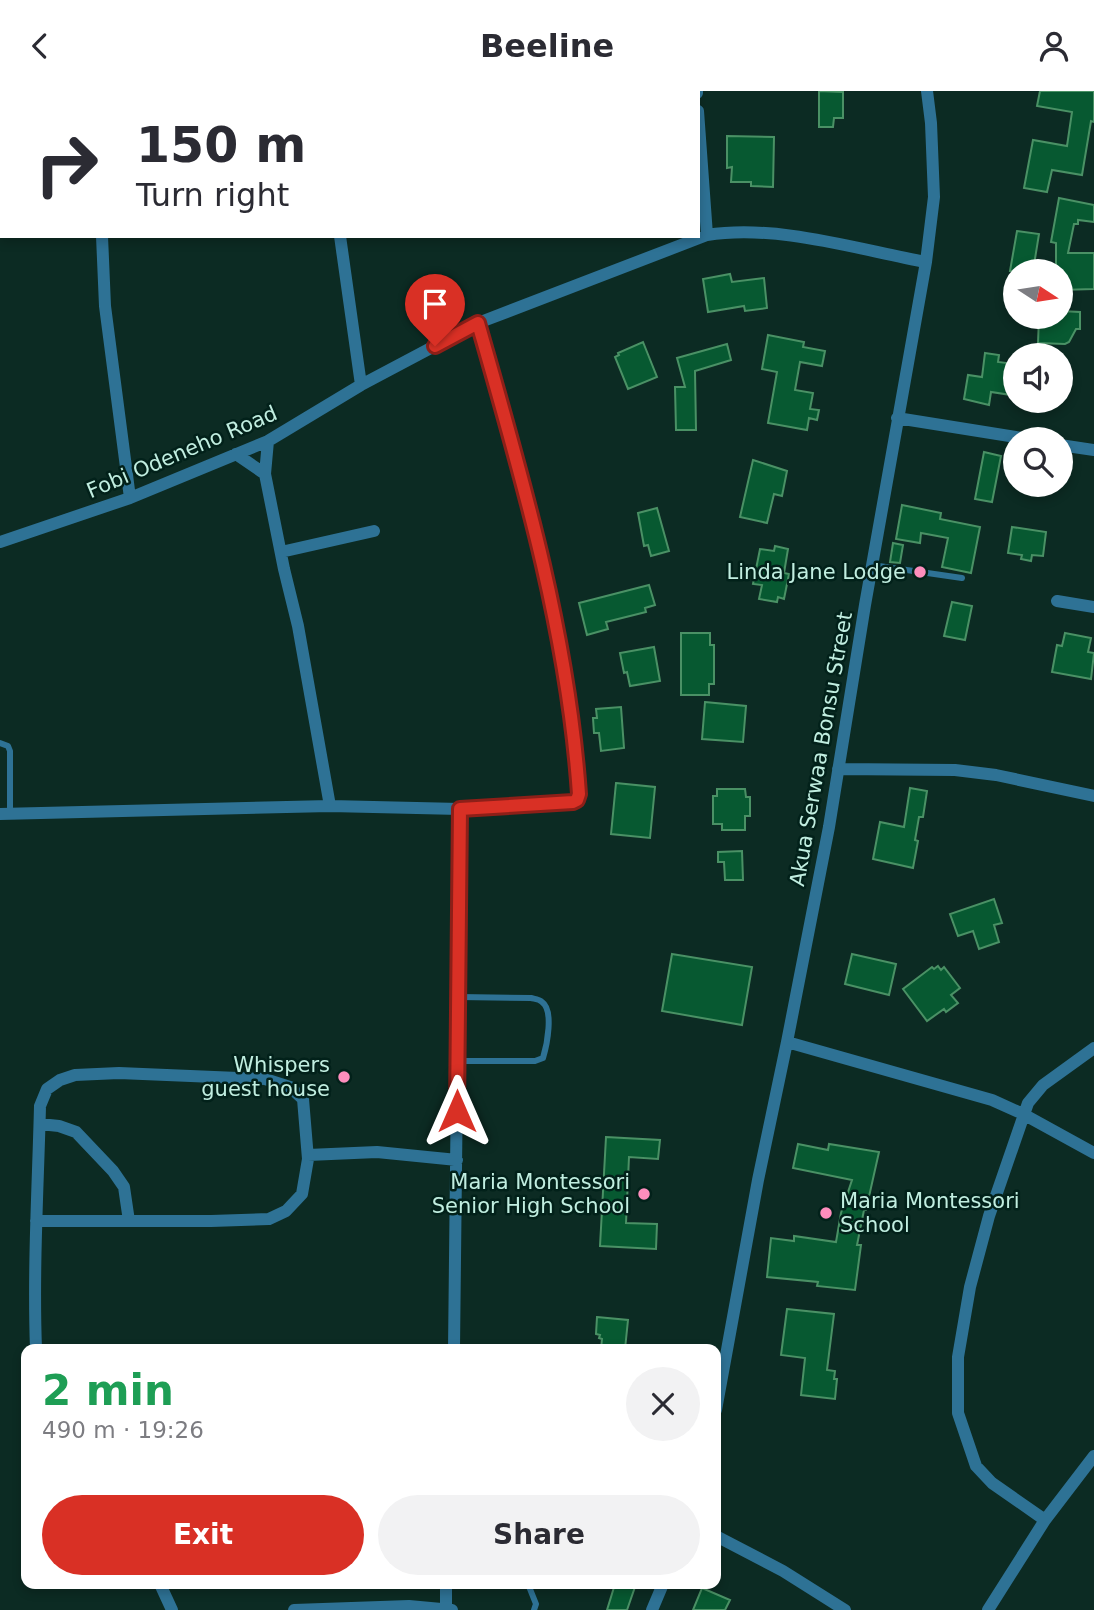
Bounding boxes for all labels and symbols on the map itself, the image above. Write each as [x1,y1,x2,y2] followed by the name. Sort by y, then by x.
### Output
[1003,259,1073,329] north arrow
[405,274,465,346] pin
[83,401,281,503] street label: Fobi Odeneho Road
[727,560,906,584] place label: Linda Jane Lodge
[912,564,928,580] marker: Linda Jane Lodge
[785,610,857,888] street label: Akua Serwaa Bonsu Street
[201,1053,330,1101] place label: Whispers guest house
[336,1069,352,1085] marker: Whispers guest house
[420,1074,494,1148] position arrow
[432,1170,630,1218] place label: Maria Montessori Senior High School
[636,1186,652,1202] marker: Maria Montessori Senior High School
[840,1189,1020,1237] place label: Maria Montessori School
[818,1205,834,1221] marker: Maria Montessori School

